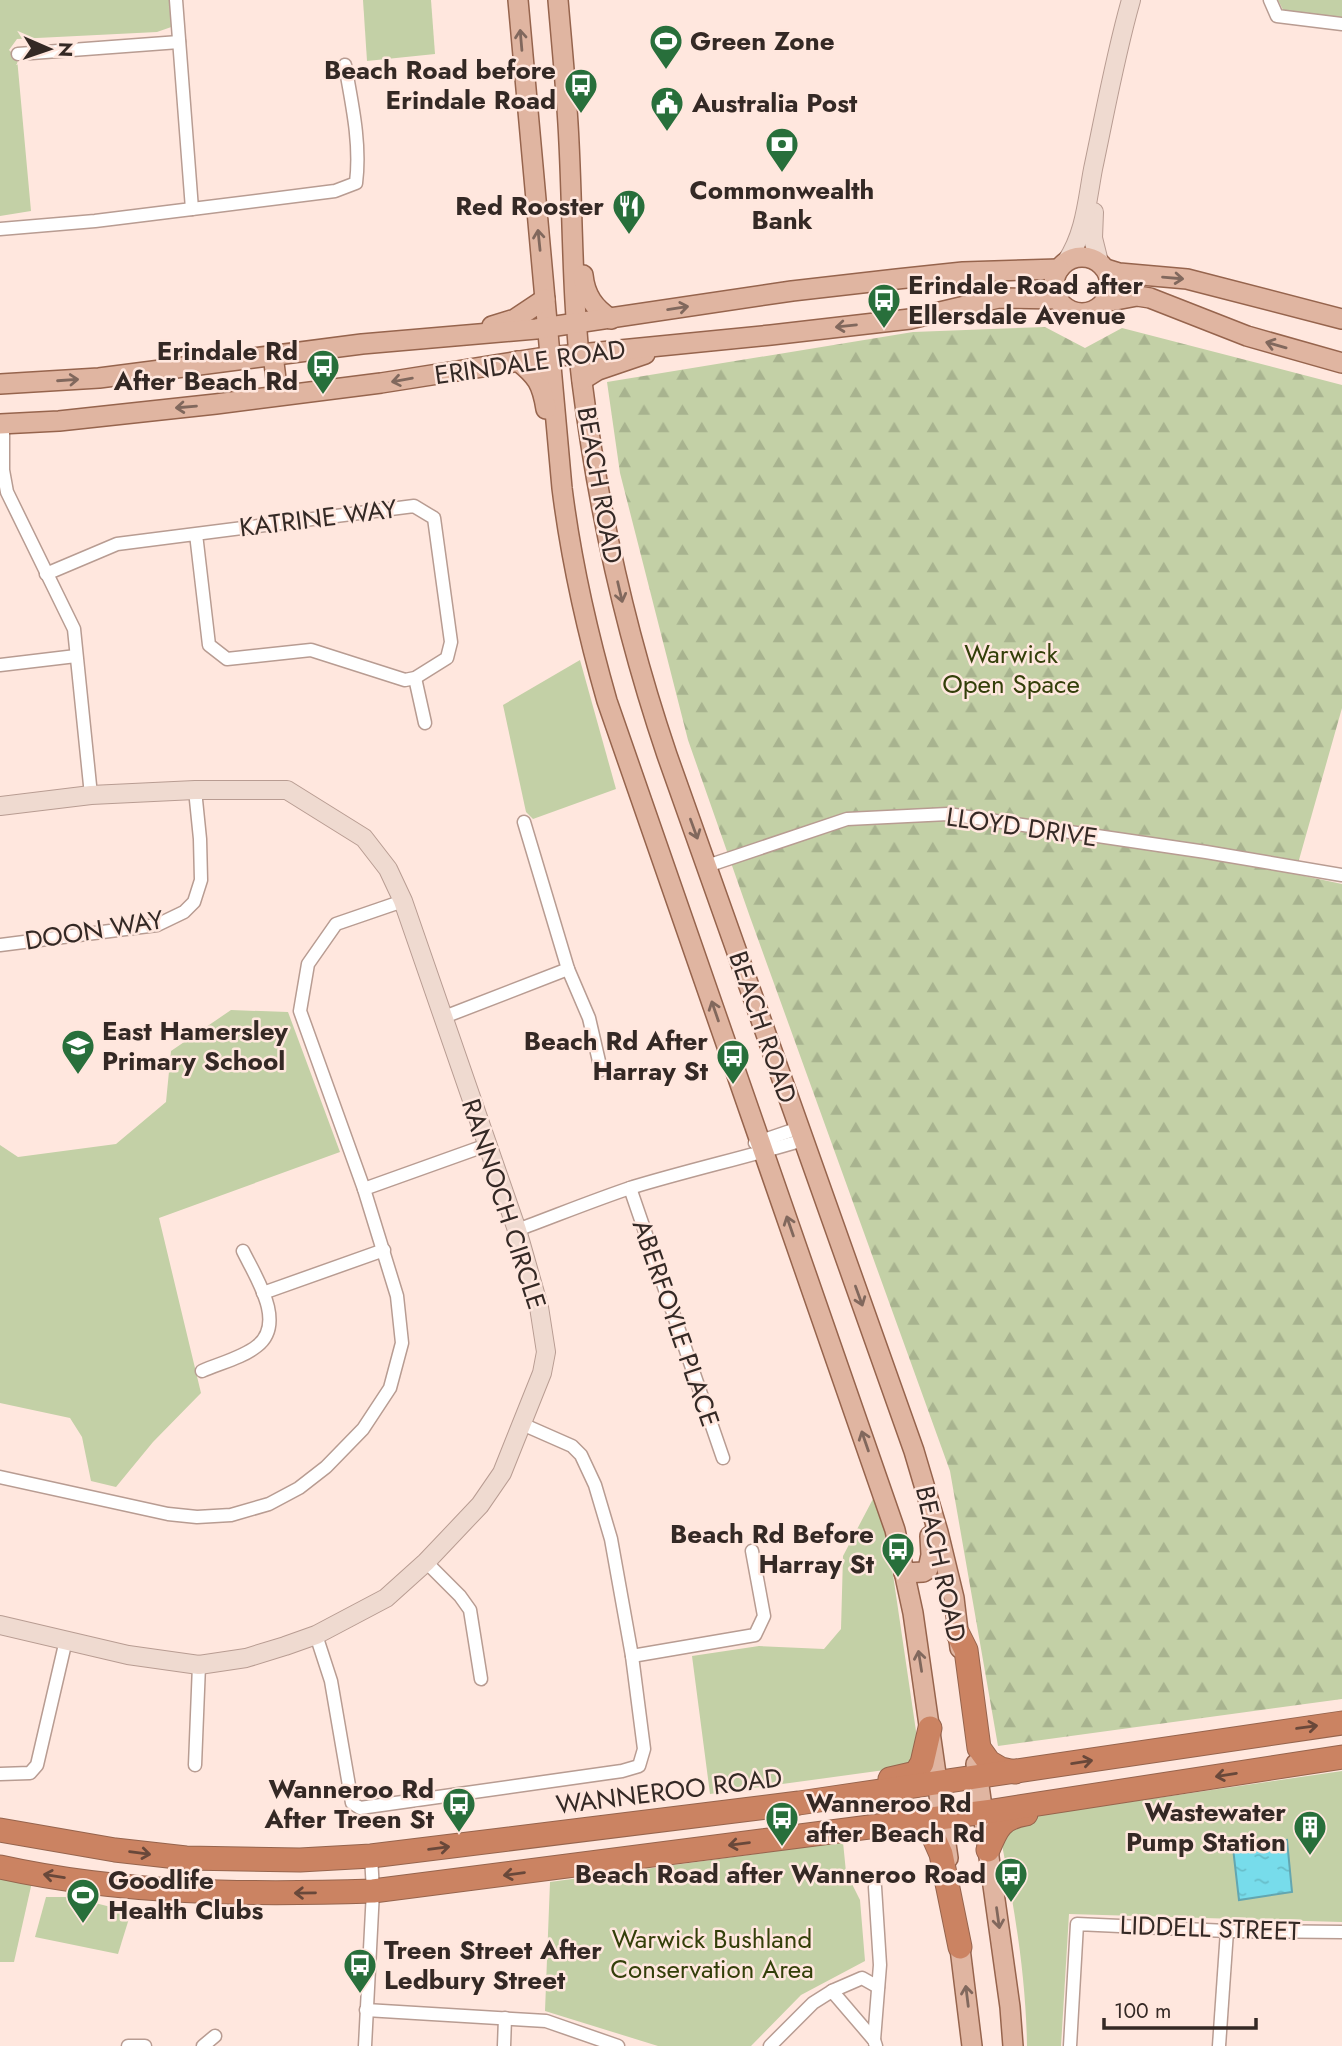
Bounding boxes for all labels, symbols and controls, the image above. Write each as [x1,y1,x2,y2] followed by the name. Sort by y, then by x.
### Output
[14,14,84,84] north arrow
[647,22,685,71] sports icon: Green Zone
[690,22,835,60] place label: Green Zone
[514,29,527,51] one-way arrow
[52,42,79,58] text: N
[324,51,556,119] place label: Beach Road before Erindale Road
[562,66,600,115] bus stop icon: Beach Road before Erindale Road
[648,84,686,133] public building icon: Australia Post
[691,84,858,122] place label: Australia Post
[763,125,801,174] bank icon: Commonwealth Bank
[690,171,874,239] place label: Commonwealth Bank
[455,187,604,225] place label: Red Rooster
[610,187,648,236] restaurant icon: Red Rooster
[532,229,545,252] one-way arrow
[908,266,1143,334] place label: Erindale Road after Ellersdale Avenue
[1161,271,1184,284] one-way arrow
[865,281,903,330] bus stop icon: Erindale Road after Ellersdale Avenue
[667,301,689,314] one-way arrow
[835,319,858,332] one-way arrow
[432,330,628,394] street label: ERINDALE ROAD
[113,332,298,400] place label: Erindale Rd After Beach Rd
[1265,337,1287,350] one-way arrow
[304,347,342,396] bus stop icon: Erindale Rd After Beach Rd
[56,373,79,386] one-way arrow
[391,374,414,387] one-way arrow
[175,401,197,414] one-way arrow
[568,404,632,566] street label: BEACH ROAD
[237,489,399,547] street label: KATRINE WAY
[613,580,627,603] one-way arrow
[942,635,1080,703] park label: Warwick Open Space
[944,798,1100,856] street label: LLOYD DRIVE
[688,817,701,839] one-way arrow
[22,900,166,960] street label: DOON WAY
[719,946,807,1108] street label: BEACH ROAD
[708,1000,721,1022] one-way arrow
[102,1012,288,1080] place label: East Hamersley Primary School
[524,1022,709,1090] place label: Beach Rd After Harray St
[59,1027,97,1076] school or university icon: East Hamersley Primary School
[714,1037,752,1086] bus stop icon: Beach Rd After Harray St
[452,1094,556,1314] street label: RANNOCH CIRCLE
[623,1214,729,1432] street label: ABERFOYLE PLACE
[783,1215,796,1237] one-way arrow
[854,1285,866,1307] one-way arrow
[858,1430,870,1452] one-way arrow
[906,1483,976,1645] street label: BEACH ROAD
[670,1515,875,1583] place label: Beach Rd Before Harray St
[879,1530,917,1579] bus stop icon: Beach Rd Before Harray St
[913,1650,926,1673] one-way arrow
[1295,1721,1318,1734] one-way arrow
[1070,1755,1093,1768] one-way arrow
[554,1758,784,1824] street label: WANNEROO ROAD
[1215,1769,1238,1782] one-way arrow
[263,1770,435,1838] place label: Wanneroo Rd After Treen St
[806,1784,985,1852] place label: Wanneroo Rd after Beach Rd
[440,1785,478,1834] bus stop icon: Wanneroo Rd After Treen St
[1126,1793,1286,1861] place label: Wastewater Pump Station
[763,1799,801,1848] bus stop icon: Wanneroo Rd after Beach Rd
[1291,1808,1329,1857] building icon: Wastewater Pump Station
[728,1838,751,1851] one-way arrow
[427,1841,450,1854] one-way arrow
[128,1846,151,1859] one-way arrow
[575,1855,986,1893] place label: Beach Road after Wanneroo Road
[992,1855,1030,1904] bus stop icon: Beach Road after Wanneroo Road
[108,1861,263,1929] place label: Goodlife Health Clubs
[503,1867,525,1880] one-way arrow
[43,1869,66,1882] one-way arrow
[64,1876,102,1925] sports icon: Goodlife Health Clubs
[293,1886,316,1899] one-way arrow
[991,1906,1004,1929] one-way arrow
[1119,1906,1301,1950] street label: LIDDELL STREET
[610,1920,814,1988] park label: Warwick Bushland Conservation Area
[384,1931,602,1999] place label: Treen Street After Ledbury Street
[341,1946,379,1995] bus stop icon: Treen Street After Ledbury Street
[961,1986,974,2008] one-way arrow
[1104,1986,1256,2030] scale bar
[1114,1996,1171,2026] text: 100 m

